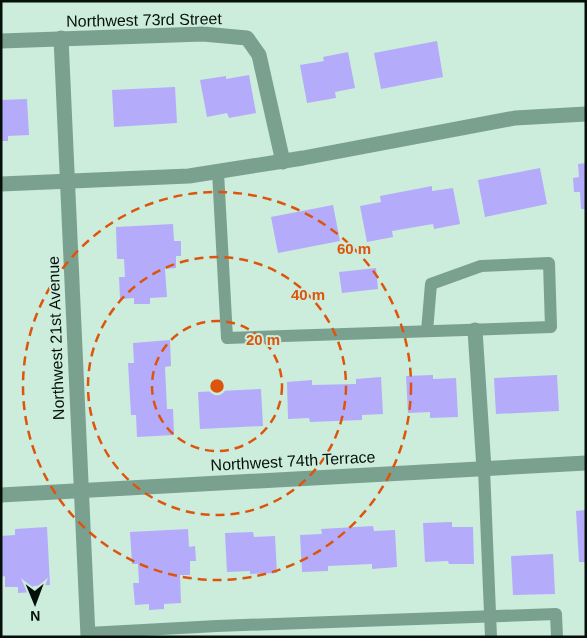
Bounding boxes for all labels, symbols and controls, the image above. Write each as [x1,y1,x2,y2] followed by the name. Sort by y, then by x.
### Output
[66,10,223,30] street label: Northwest 73rd Street
[337,240,371,257] text: 60 m
[45,256,67,420] street label: Northwest 21st Avenue
[291,286,325,303] text: 40 m
[246,331,280,348] text: 20 m
[208,377,226,395] centre of rings
[210,448,376,474] street label: Northwest 74th Terrace
[10,578,60,628] north arrow
[30,608,40,624] text: N

